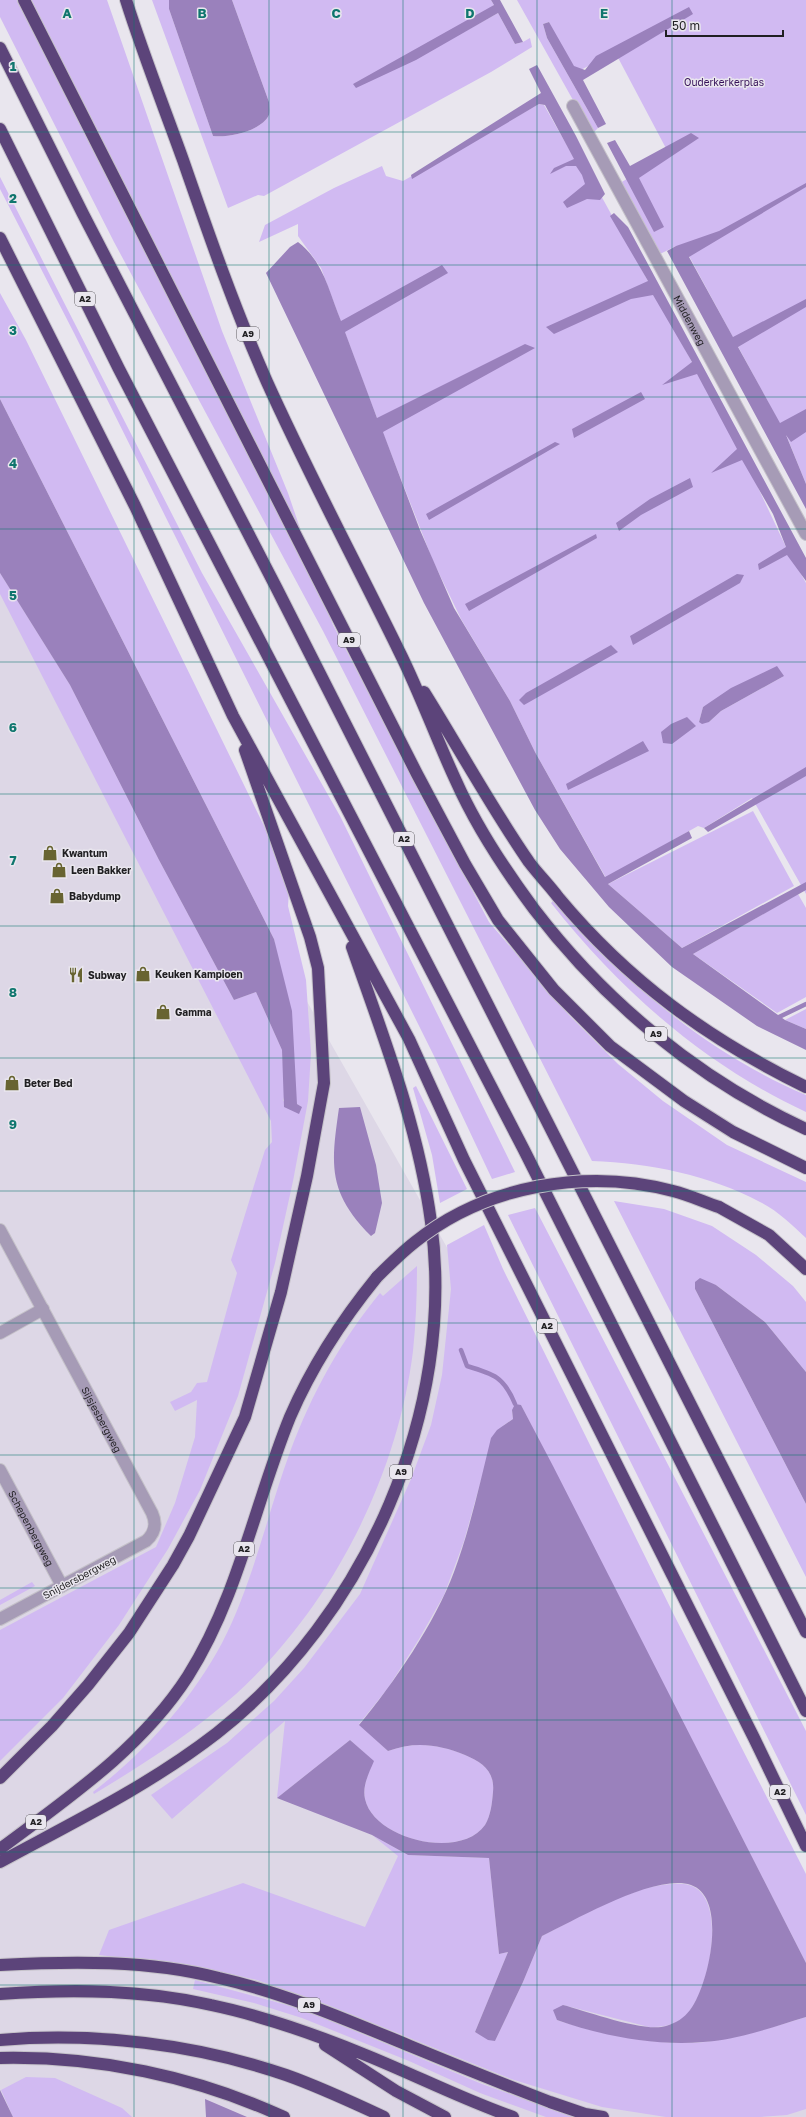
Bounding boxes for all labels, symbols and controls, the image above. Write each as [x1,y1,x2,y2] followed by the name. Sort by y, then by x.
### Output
[62,5,72,21] text: A
[197,5,207,21] text: B
[331,5,341,21] text: C
[465,5,475,21] text: D
[600,5,608,21] text: E
[666,12,783,38] scale bar
[672,18,700,33] text: 50 m
[10,58,17,74] text: 1
[684,76,764,88] park label: Ouderkerkerplas
[9,190,17,206] text: 2
[75,292,95,306] road number: A2
[671,293,708,348] street label: Middenweg
[9,322,17,338] text: 3
[237,327,259,341] road number: A9
[9,455,17,471] text: 4
[9,587,17,603] text: 5
[338,633,360,647] road number: A9
[9,719,17,735] text: 6
[394,832,414,846] road number: A2
[41,844,59,862] shop icon: Kwantum
[62,847,108,859] place label: Kwantum
[9,852,17,868] text: 7
[50,861,68,879] shop icon: Leen Bakker
[71,864,131,876] place label: Leen Bakker
[48,887,66,905] shop icon: Babydump
[69,890,121,902] place label: Babydump
[134,965,152,983] shop icon: Keuken Kampioen
[67,966,85,984] restaurant icon: Subway
[155,968,243,980] place label: Keuken Kampioen
[88,969,126,981] place label: Subway
[9,984,17,1000] text: 8
[154,1003,172,1021] shop icon: Gamma
[175,1006,212,1018] place label: Gamma
[645,1027,667,1041] road number: A9
[3,1074,21,1092] shop icon: Beter Bed
[24,1077,72,1089] place label: Beter Bed
[9,1116,17,1132] text: 9
[537,1319,557,1333] road number: A2
[79,1384,124,1454] street label: Sijsjesbergweg
[390,1465,412,1479] road number: A9
[6,1488,56,1568] street label: Schepenbergweg
[234,1542,254,1556] road number: A2
[40,1553,118,1601] street label: Snijdersbergweg
[770,1785,790,1799] road number: A2
[26,1815,46,1829] road number: A2
[298,1998,320,2012] road number: A9

